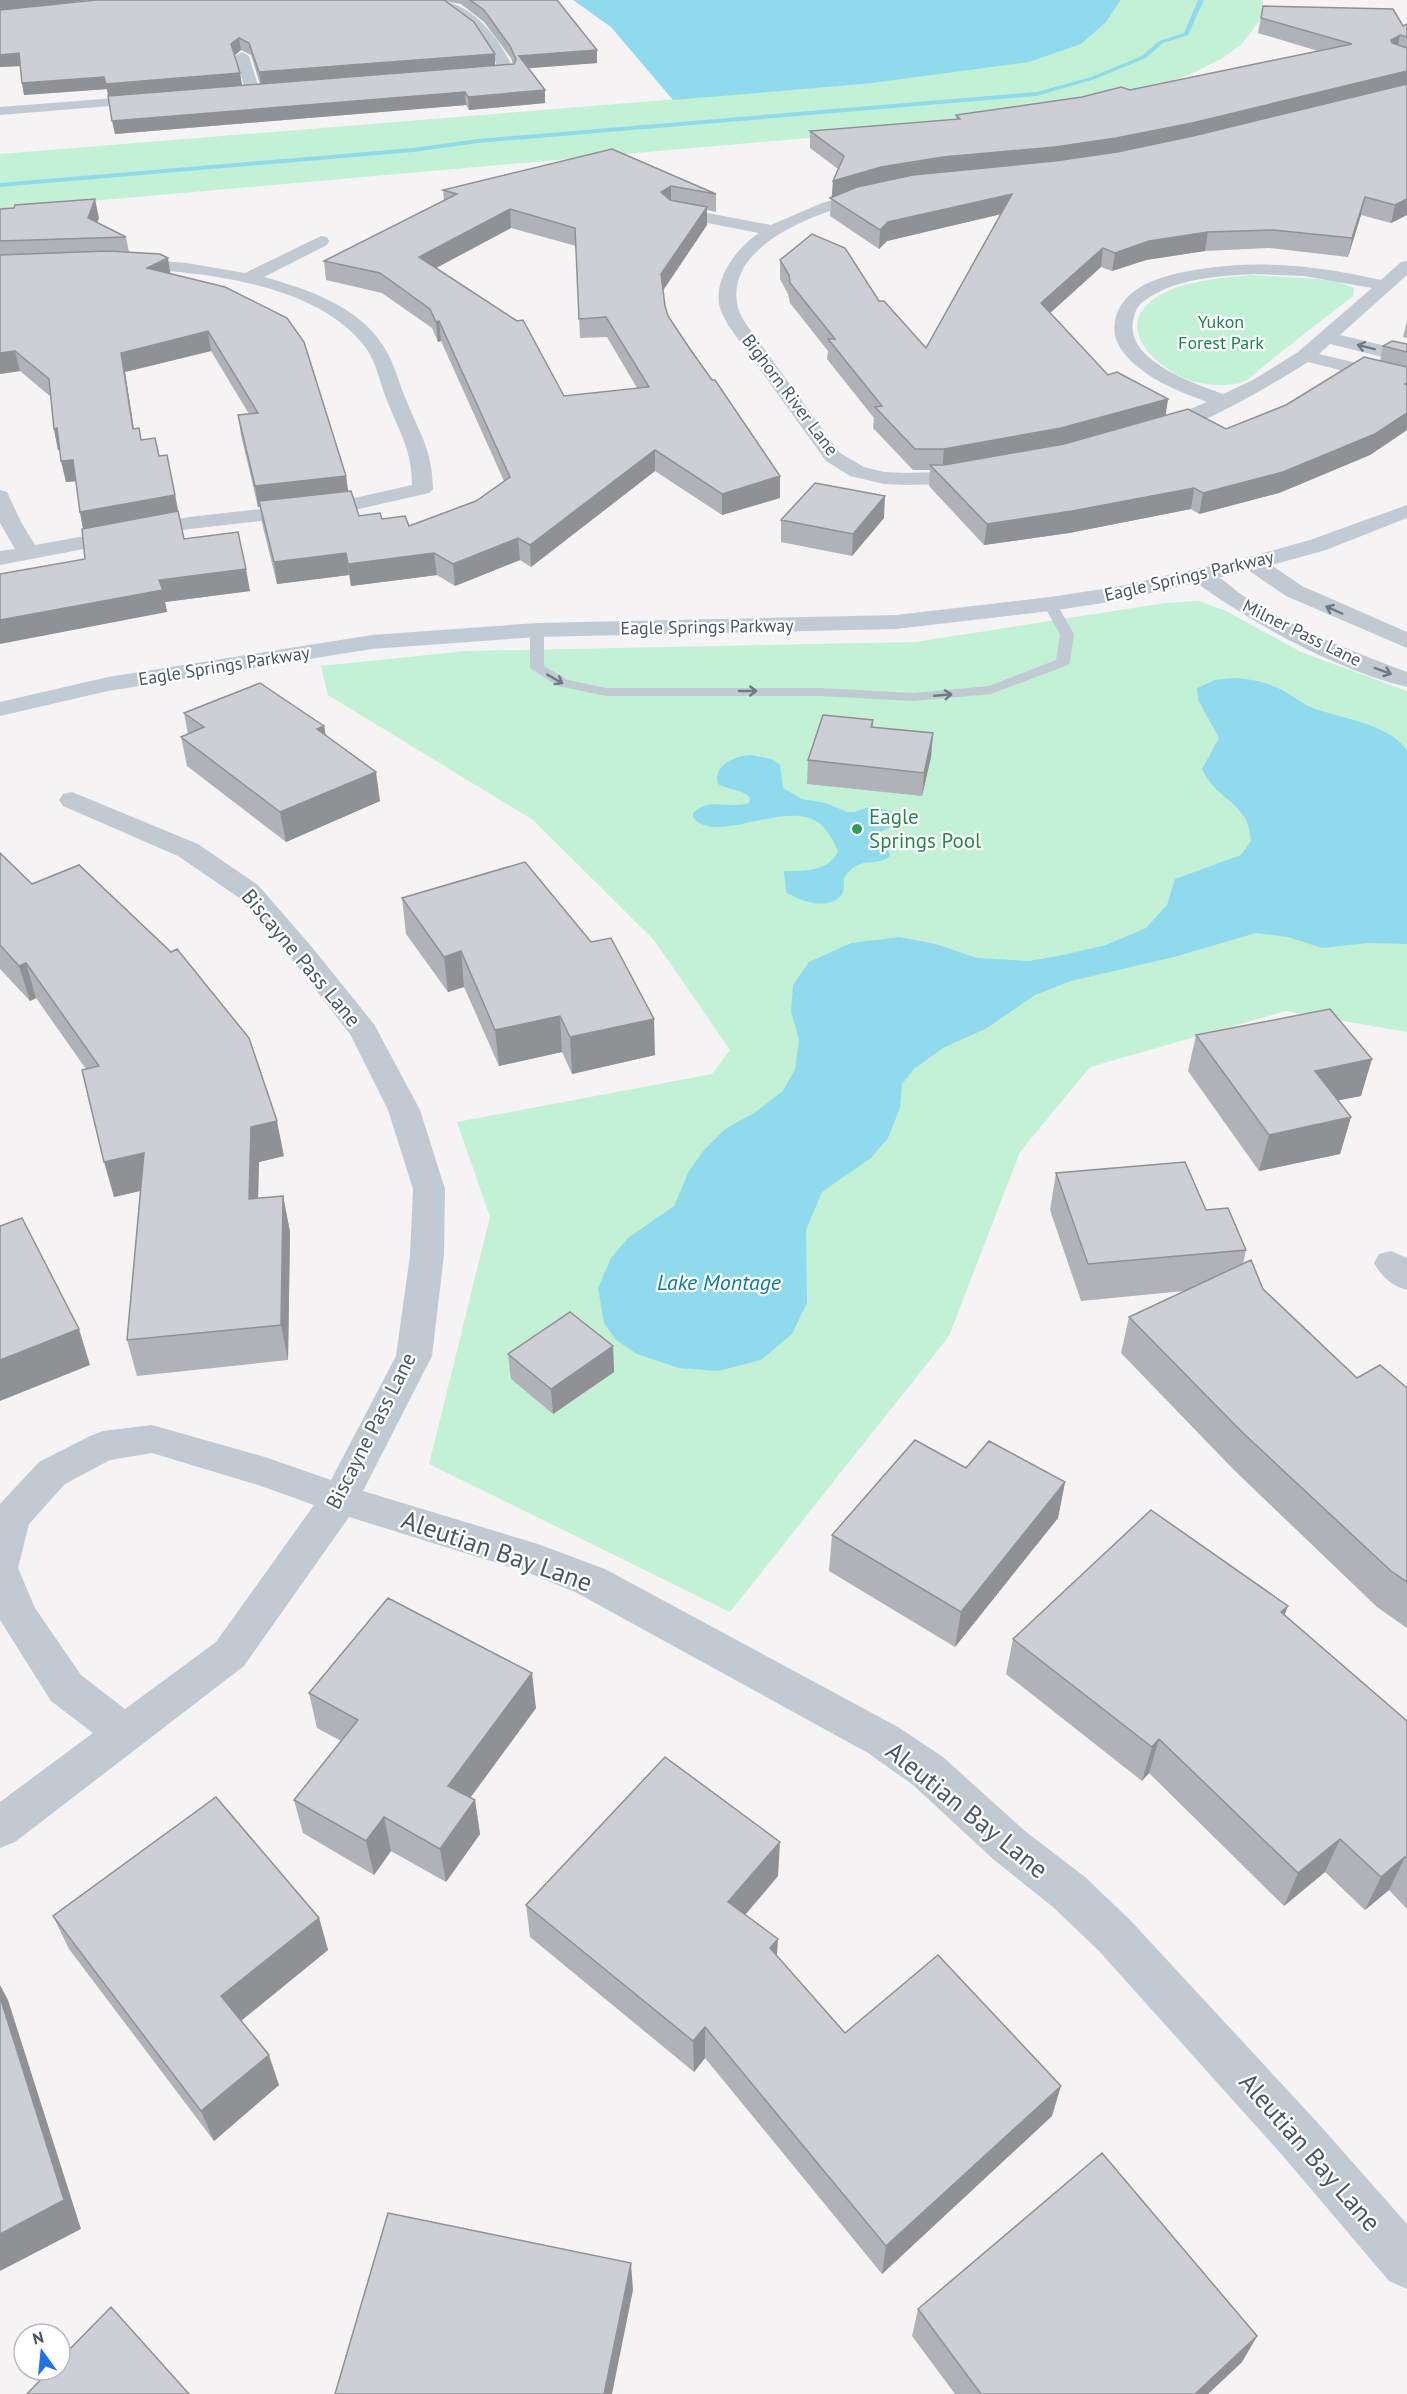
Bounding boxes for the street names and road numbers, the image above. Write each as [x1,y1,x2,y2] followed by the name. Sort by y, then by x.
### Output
[737,329,844,460] street label: Bighorn River Lane
[1102,545,1276,606] street label: Eagle Springs Parkway
[1239,594,1365,671] street label: Milner Pass Lane
[620,613,794,640] street label: Eagle Springs Parkway
[137,641,312,690] street label: Eagle Springs Parkway
[236,883,367,1032] street label: Biscayne Pass Lane
[320,1348,422,1513] street label: Biscayne Pass Lane
[398,1502,597,1599] street label: Aleutian Bay Lane
[879,1734,1055,1885] street label: Aleutian Bay Lane
[1233,2066,1388,2238] street label: Aleutian Bay Lane

